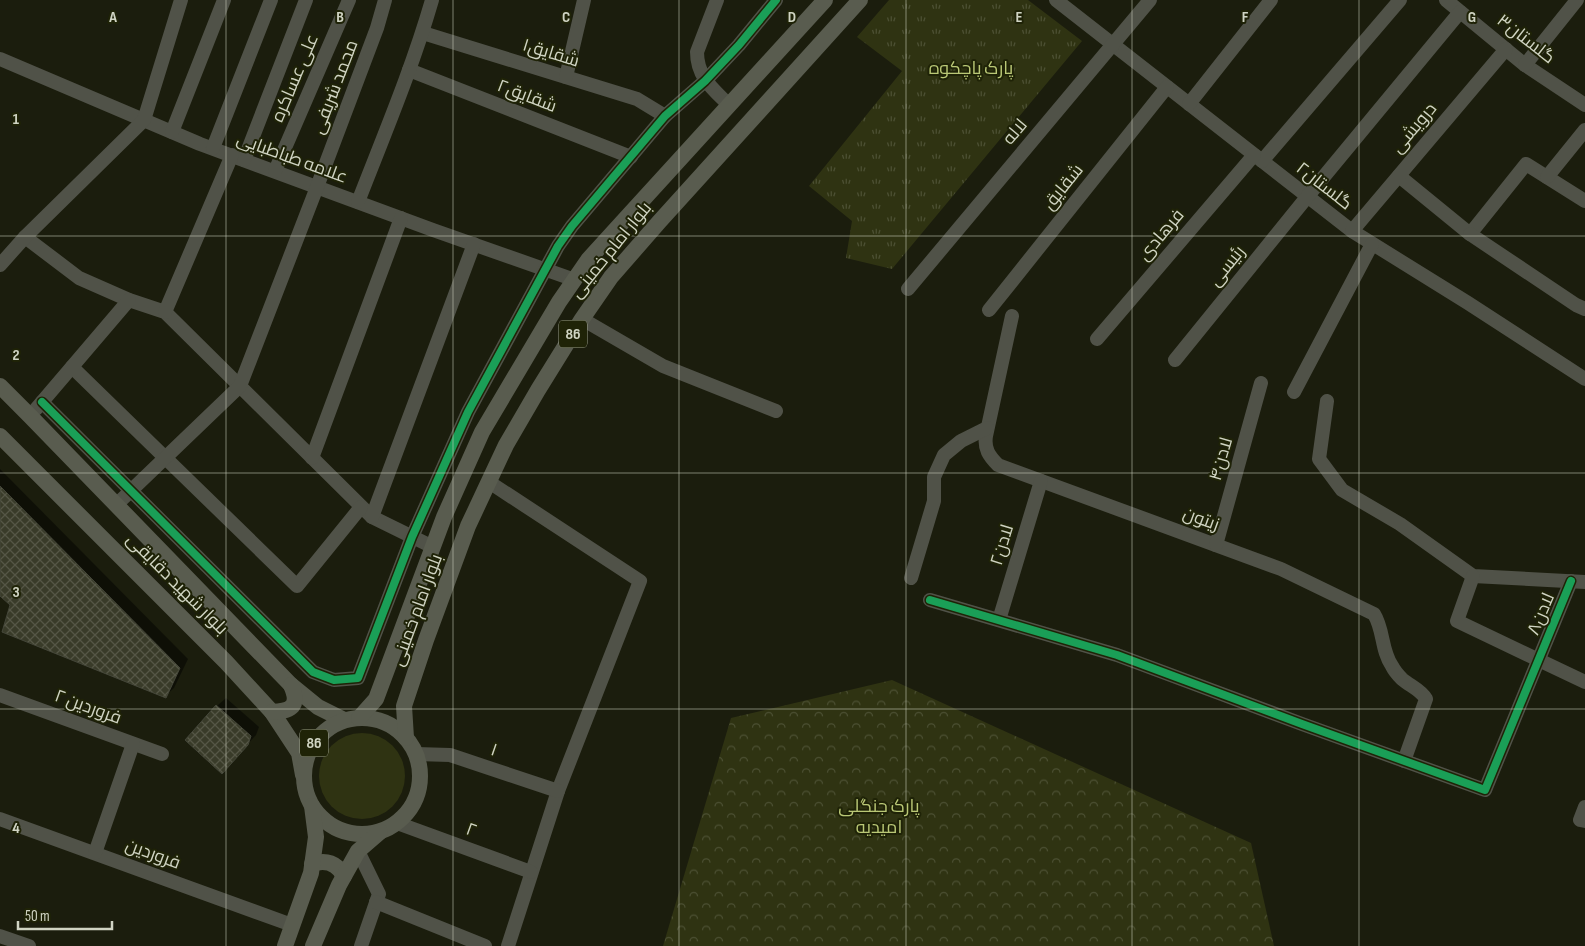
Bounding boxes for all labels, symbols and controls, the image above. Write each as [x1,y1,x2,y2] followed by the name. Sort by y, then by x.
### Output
[108,8,117,27] text: A
[336,8,344,27] text: B
[562,8,570,27] text: C
[788,8,796,27] text: D
[1016,8,1023,27] text: E
[1242,8,1249,27] text: F
[1468,8,1476,27] text: G
[1493,10,1559,68] street label: گلستان۳
[267,31,323,125] street label: علی عساکره
[520,34,582,73] street label: شقایق۱
[307,37,363,137] street label: محمد شریفی
[929,58,1014,80] park label: پارک پاچکوه
[494,75,560,118] street label: شقایق۲
[1387,98,1441,158] street label: درویشی
[13,110,20,129] text: 1
[998,115,1032,149] street label: لاله
[234,128,350,188] street label: علامه طباطبایی
[1292,158,1356,214] street label: گلستان۲
[1038,160,1088,215] street label: شقایق
[566,198,657,303] street label: بلوار امام خمینی
[1133,205,1189,265] street label: فرهادی
[1204,241,1250,291] street label: رئیسی
[559,320,587,348] road number: 86
[12,346,20,365] text: 2
[1205,435,1237,483] street label: لادن۴
[1180,503,1222,535] street label: زیتون
[986,522,1018,568] street label: لادن۲
[122,529,232,639] street label: بلوار شهید دقایقی
[387,551,448,669] street label: بلوار امام خمینی
[12,583,20,602] text: 3
[1523,590,1559,638] street label: لادن۸
[52,685,124,729] street label: فروردین ۲
[300,730,328,756] road number: 86
[488,739,500,761] street label: ۱
[838,796,920,838] park label: پارک جنگلی امیدیه
[12,819,20,838] text: 4
[463,819,479,841] street label: ۲
[123,834,183,874] street label: فروردین
[18,898,111,930] scale bar
[25,907,50,926] text: 50 m

